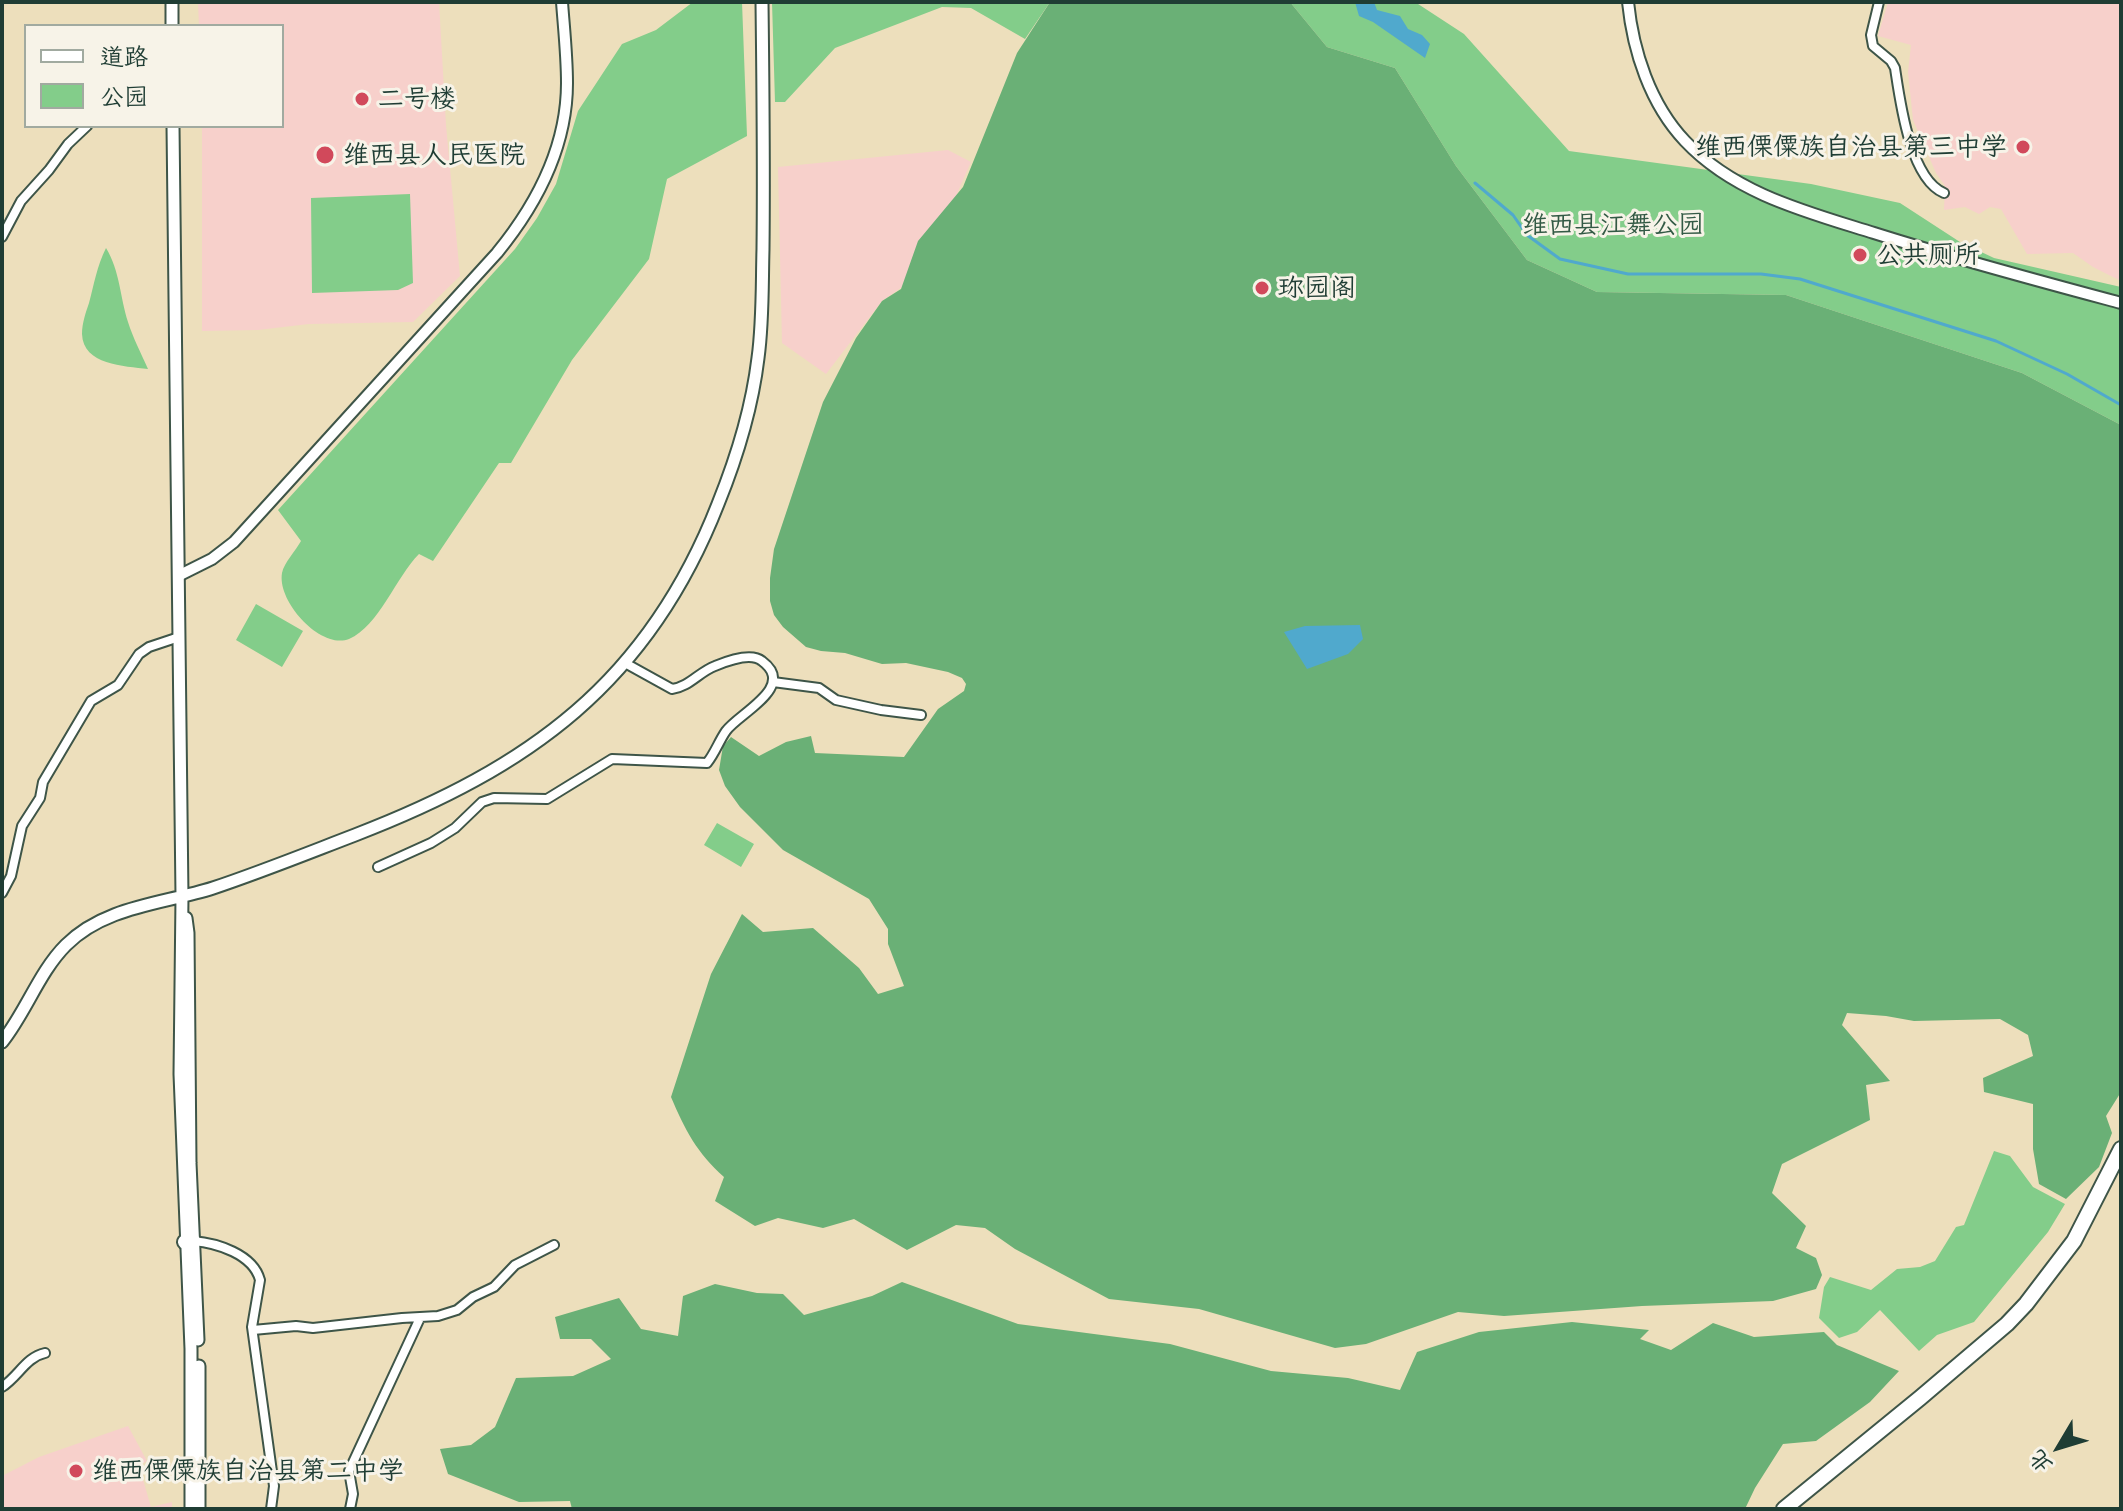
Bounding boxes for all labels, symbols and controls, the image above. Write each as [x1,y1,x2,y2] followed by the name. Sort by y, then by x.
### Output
[24,24,284,128] legend
[100,40,148,71] text: 道路
[100,80,148,111] text: 公园
[378,83,456,115] place label: 二号楼
[353,90,371,108] marker: 二号楼
[1695,131,2007,163] place label: 维西傈僳族自治县第三中学
[2014,138,2032,156] marker: 维西傈僳族自治县第三中学
[343,139,525,171] place label: 维西县人民医院
[314,144,336,166] marker: 维西县人民医院
[1522,209,1704,241] park label: 维西县江舞公园
[1876,239,1980,271] place label: 公共厕所
[1851,246,1869,264] marker: 公共厕所
[1278,272,1356,304] place label: 珎园阁
[1253,279,1271,297] marker: 珎园阁
[2019,1407,2099,1487] north arrow
[2021,1444,2058,1480] text: 北
[92,1455,404,1487] place label: 维西傈僳族自治县第二中学
[67,1462,85,1480] marker: 维西傈僳族自治县第二中学

